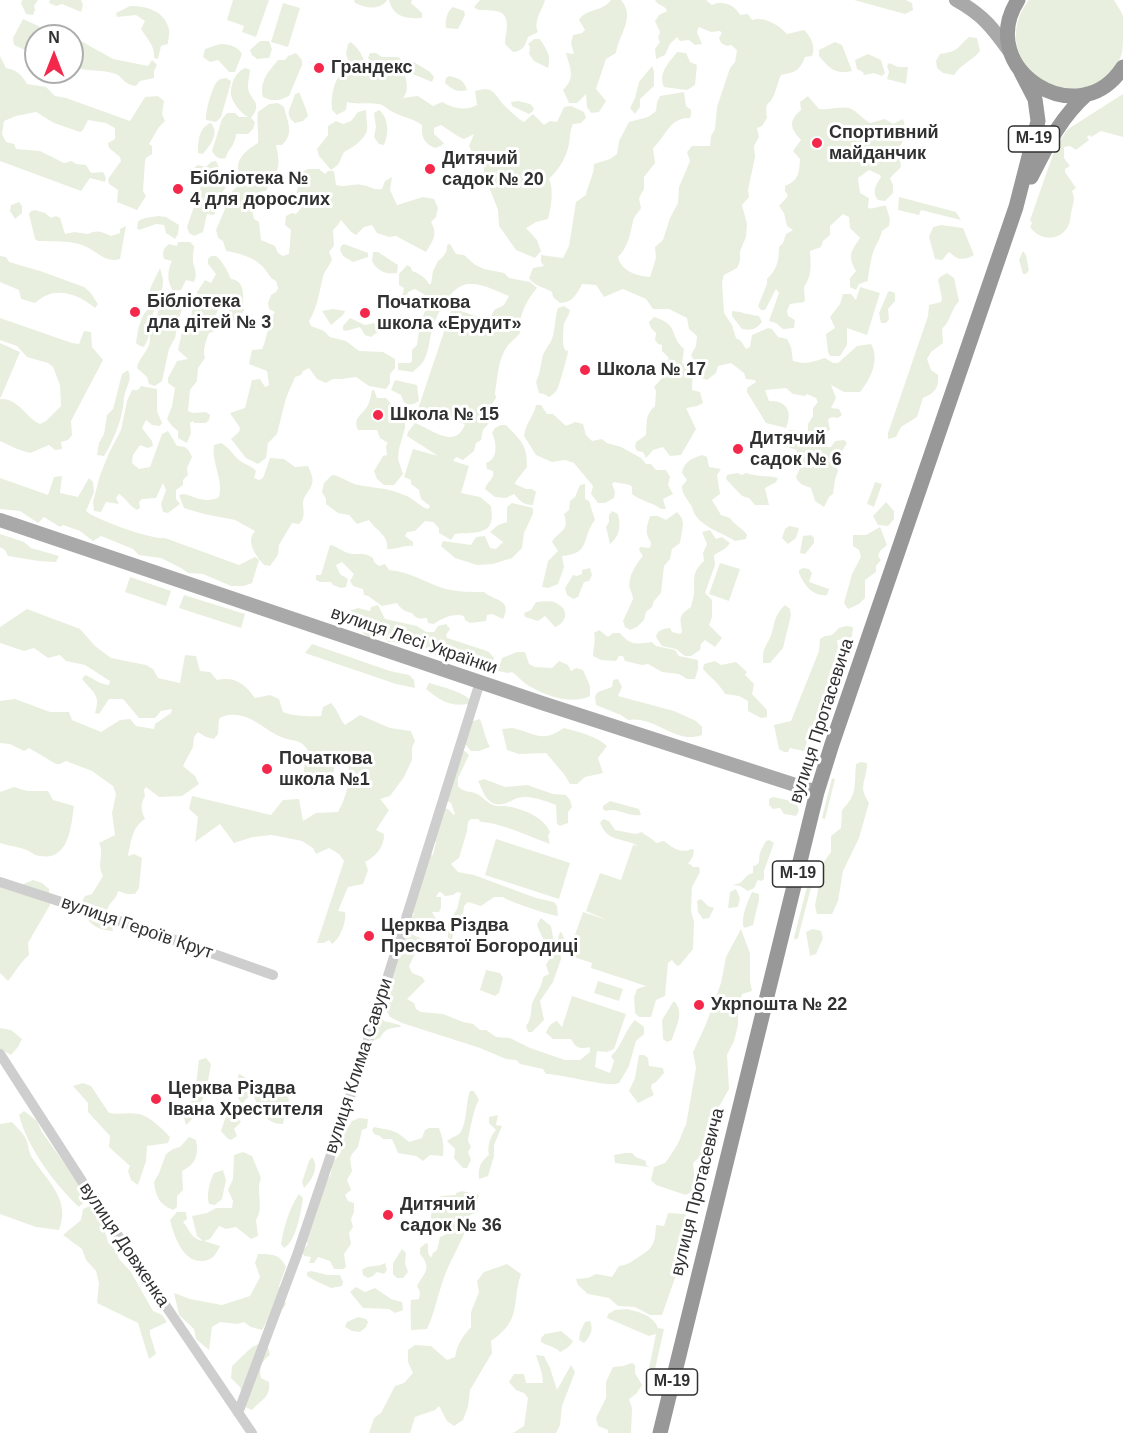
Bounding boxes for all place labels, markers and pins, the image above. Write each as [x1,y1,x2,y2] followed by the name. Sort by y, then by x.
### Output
[331,57,413,79] place label: Грандекс
[312,61,326,75] marker: Грандекс
[829,122,939,164] place label: Спортивний майданчик
[810,136,824,150] marker: Спортивний майданчик
[442,148,544,190] place label: Дитячий садок № 20
[423,162,437,176] marker: Дитячий садок № 20
[190,168,330,210] place label: Бібліотека № 4 для дорослих
[171,182,185,196] marker: Бібліотека № 4 для дорослих
[147,291,271,334] place label: Бібліотека дла дітей № 3
[377,292,521,334] place label: Початкова школа «Ерудит»
[128,305,142,319] marker: Бібліотека дла дітей № 3
[358,306,372,320] marker: Початкова школа «Ерудит»
[597,359,706,381] place label: Школа № 17
[578,363,592,377] marker: Школа № 17
[390,404,499,426] place label: Школа № 15
[371,408,385,422] marker: Школа № 15
[750,428,842,470] place label: Дитячий садок № 6
[731,442,745,456] marker: Дитячий садок № 6
[279,748,372,790] place label: Початкова школа №1
[260,762,274,776] marker: Початкова школа №1
[381,915,578,958] place label: Церква Різдва Пресвятої Богородиці
[362,929,376,943] marker: Церква Різдва Пресвятої Богородиці
[711,994,847,1016] place label: Укрпошта № 22
[692,998,706,1012] marker: Укрпошта № 22
[168,1078,323,1120] place label: Церква Різдва Івана Хрестителя
[149,1092,163,1106] marker: Церква Різдва Івана Хрестителя
[400,1194,502,1236] place label: Дитячий садок № 36
[381,1208,395,1222] marker: Дитячий садок № 36

